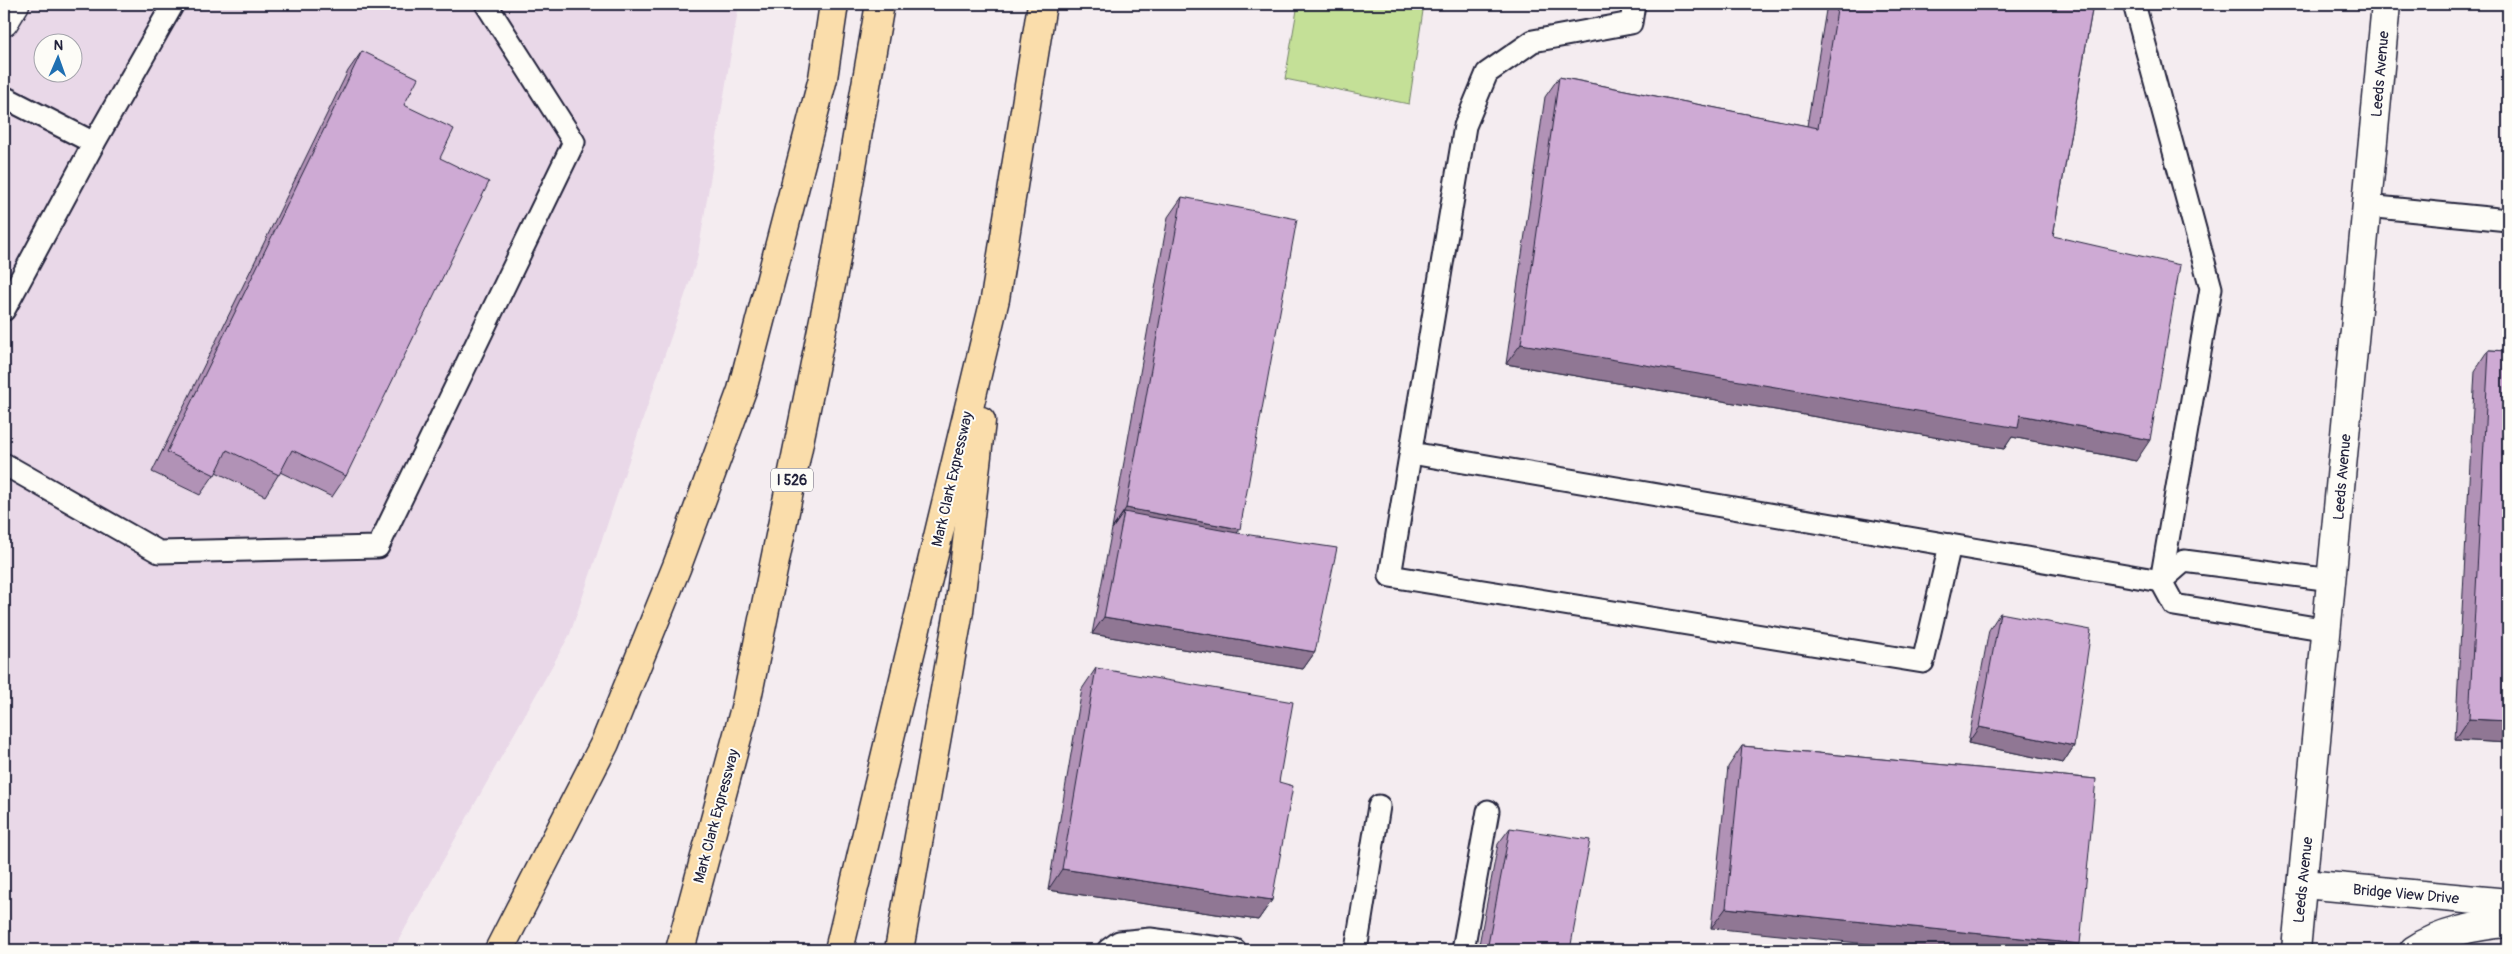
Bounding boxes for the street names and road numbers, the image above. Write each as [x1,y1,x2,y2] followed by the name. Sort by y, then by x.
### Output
[2367,29,2394,118] street label: Leeds Avenue
[928,409,977,549] street label: Mark Clark Expressway
[2329,432,2356,521] street label: Leeds Avenue
[771,468,813,492] road number: I 526
[689,746,744,885] street label: Mark Clark Expressway
[2290,835,2318,924] street label: Leeds Avenue
[2352,880,2460,909] street label: Bridge View Drive

